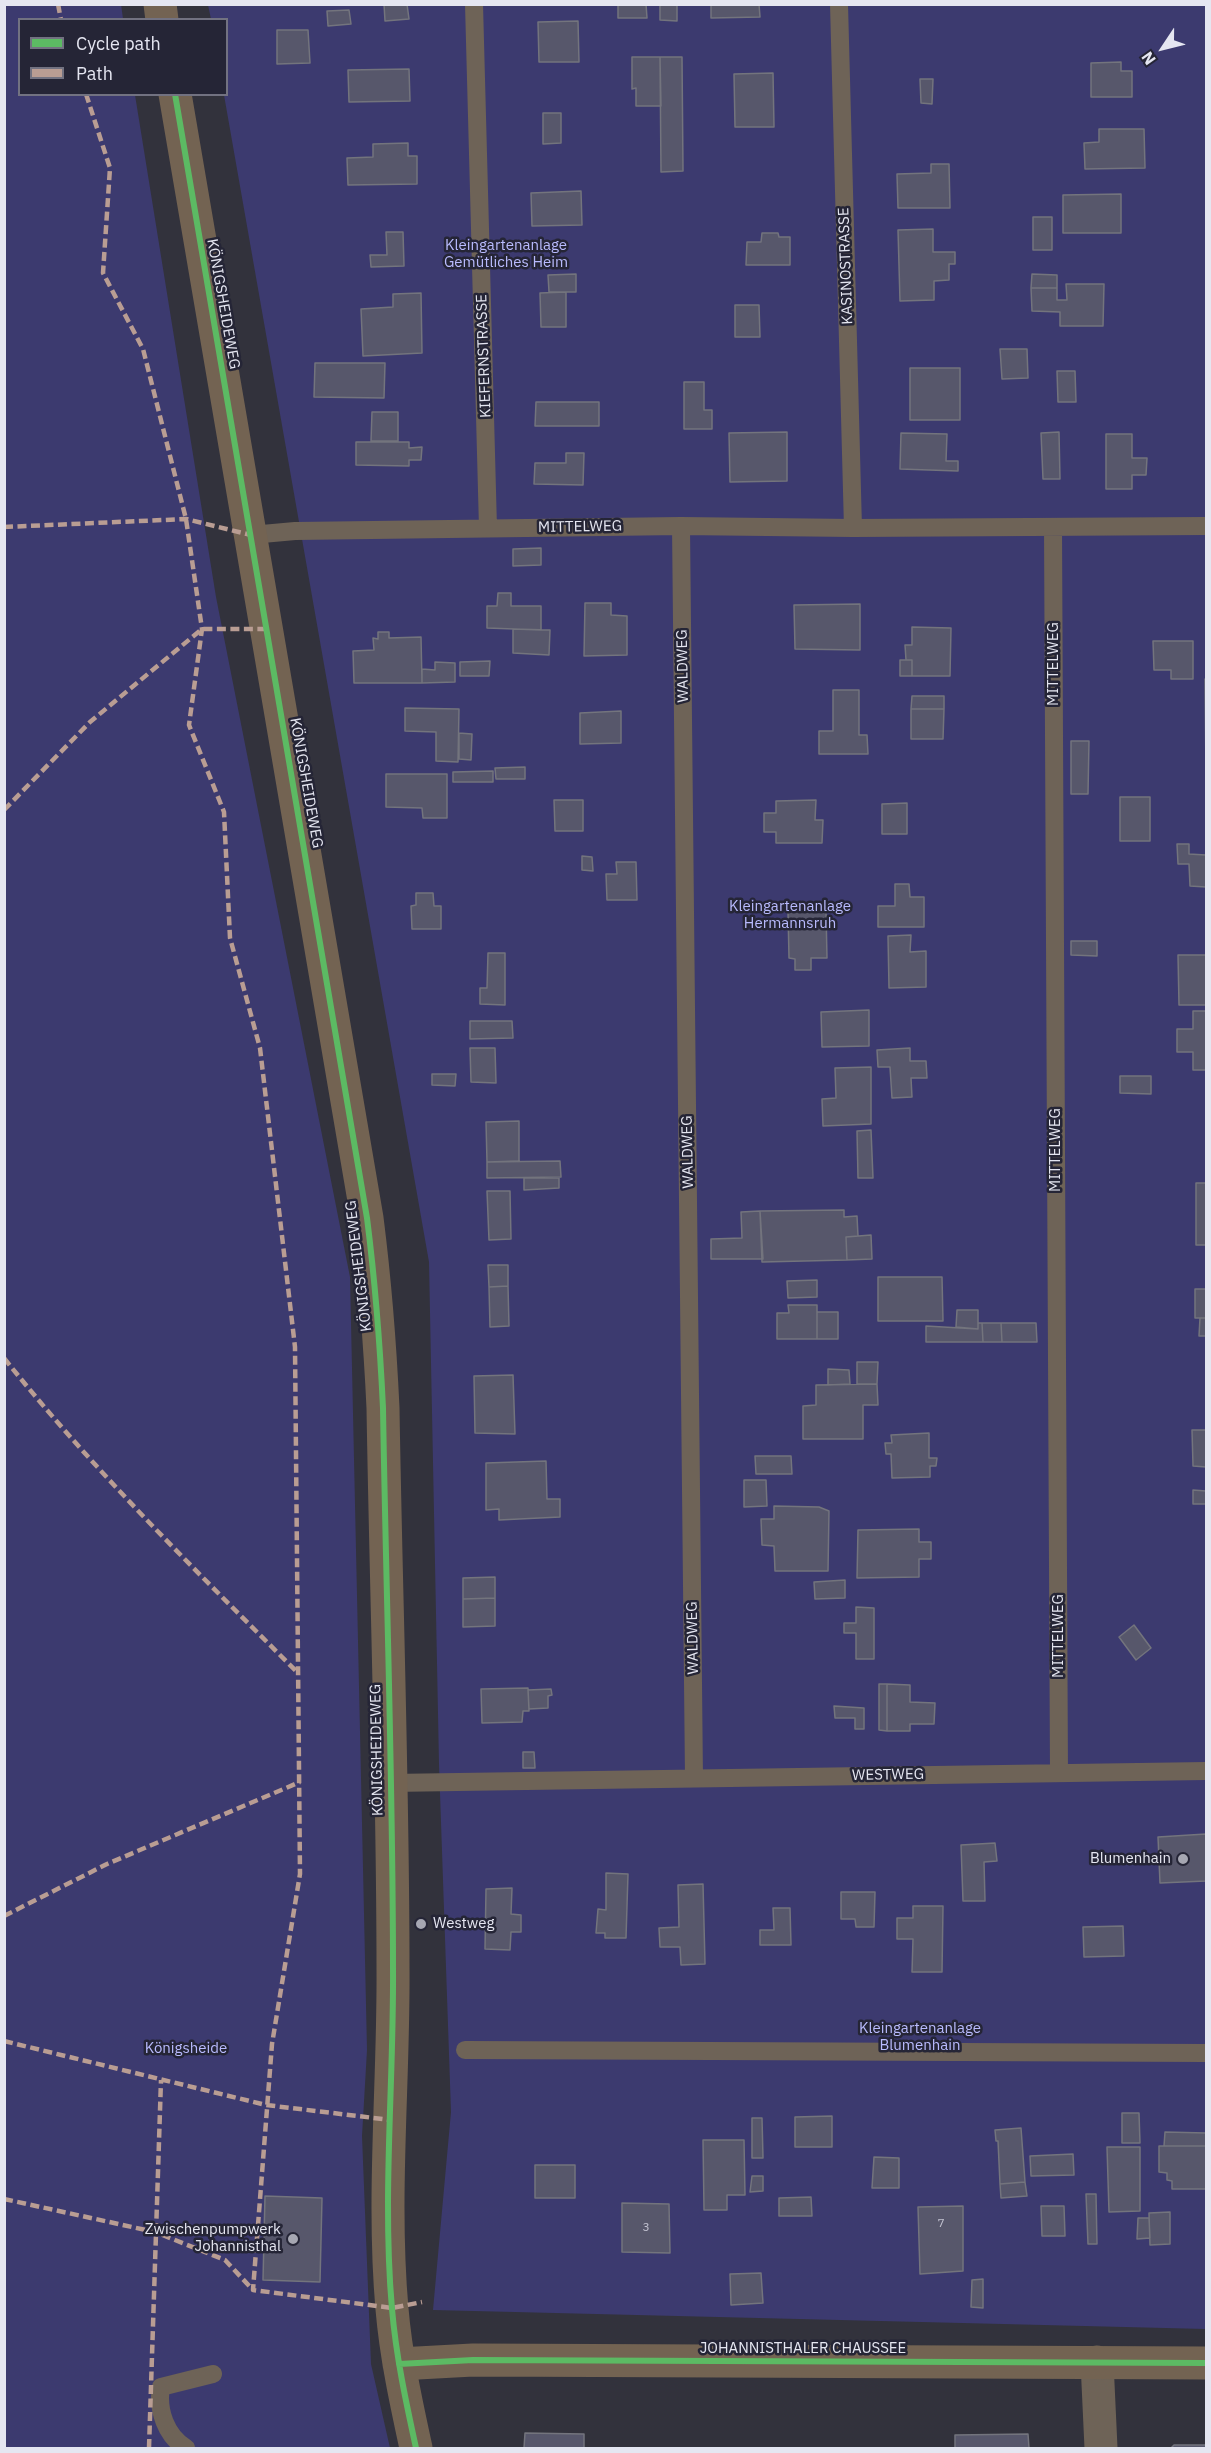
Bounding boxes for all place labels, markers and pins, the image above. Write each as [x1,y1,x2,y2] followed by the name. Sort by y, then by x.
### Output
[1090,1850,1171,1868] place label: Blumenhain
[1176,1852,1190,1866] marker: Blumenhain
[433,1915,494,1933] place label: Westweg
[414,1917,428,1931] marker: Westweg
[145,2221,281,2256] place label: Zwischenpumpwerk Johannisthal
[286,2232,300,2246] marker: Zwischenpumpwerk Johannisthal

